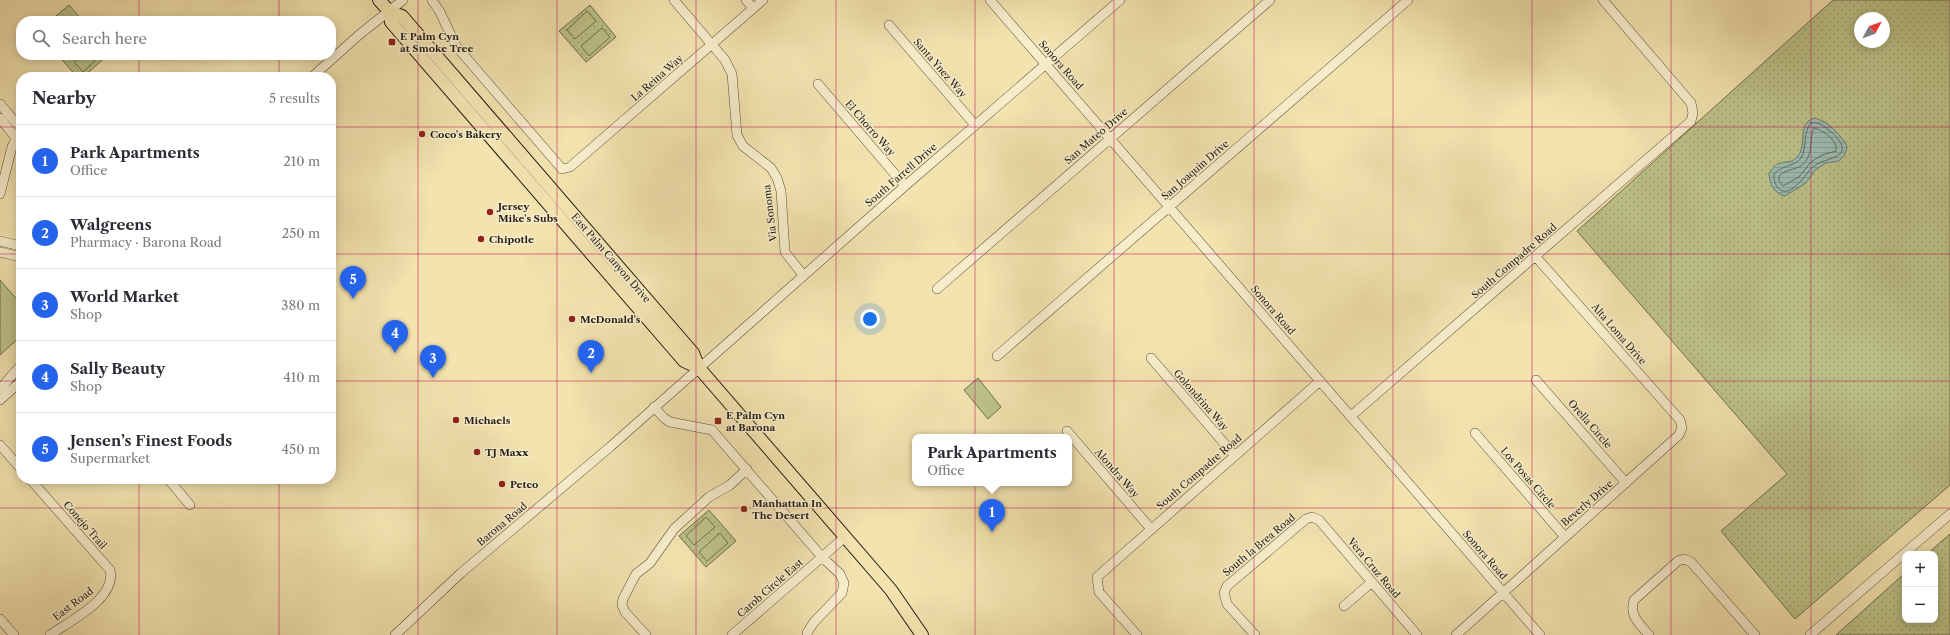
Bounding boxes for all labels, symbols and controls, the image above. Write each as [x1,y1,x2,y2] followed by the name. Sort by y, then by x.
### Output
[1854,12,1890,48] north arrow
[16,16,336,60] search box
[30,27,52,49] icon: search
[62,29,147,48] text: Search here
[400,30,474,55] place label: E Palm Cyn at Smoke Tree
[911,36,970,101] street label: Santa Ynez Way
[387,37,397,47] marker: E Palm Cyn at Smoke Tree
[1036,38,1086,92] street label: Sonora Road
[628,52,686,104] street label: La Reina Way
[32,88,96,108] text: Nearby
[269,90,320,106] text: 5 results
[842,97,898,159] street label: El Chorro Way
[1062,105,1131,167] street label: San Mateo Drive
[430,128,503,141] place label: Coco's Bakery
[417,129,427,139] marker: Coco's Bakery
[1159,137,1232,203] street label: San Joaquin Drive
[863,140,940,210] street label: South Farrell Drive
[70,143,200,162] text: Park Apartments
[42,153,48,169] text: 1
[283,153,320,169] text: 210 m
[70,162,107,178] text: Office
[760,183,780,243] street label: Via Sonoma
[496,200,558,225] place label: Jersey Mike's Subs
[485,207,495,217] marker: Jersey Mike's Subs
[568,210,654,306] street label: East Palm Canyon Drive
[70,215,152,234] text: Walgreens
[1469,221,1559,301] street label: South Compadre Road
[41,225,49,241] text: 2
[282,225,320,241] text: 250 m
[489,233,534,246] place label: Chipotle
[70,234,222,250] text: Pharmacy · Barona Road
[476,234,486,244] marker: Chipotle
[340,266,366,299] pin: 5
[1248,283,1298,337] street label: Sonora Road
[70,287,179,306] text: World Market
[41,297,49,313] text: 3
[281,297,320,313] text: 380 m
[1588,300,1650,368] street label: Alta Loma Drive
[70,306,102,322] text: Shop
[860,309,880,329] your location
[580,313,641,326] place label: McDonald's
[567,314,577,324] marker: McDonald's
[382,320,408,353] pin: 4
[578,340,604,373] pin: 2
[420,345,446,378] pin: 3
[70,359,165,378] text: Sally Beauty
[1171,367,1232,434] street label: Golondrina Way
[41,369,49,385] text: 4
[283,369,320,385] text: 410 m
[70,378,102,394] text: Shop
[1565,397,1615,451] street label: Orella Circle
[726,409,785,434] place label: E Palm Cyn at Barona
[464,414,511,427] place label: Michaels
[451,415,461,425] marker: Michaels
[713,416,723,426] marker: E Palm Cyn at Barona
[70,431,232,450] text: Jensen’s Finest Foods
[1154,432,1244,512] street label: South Compadre Road
[912,434,1072,486] popup
[41,441,49,457] text: 5
[282,441,320,457] text: 450 m
[927,443,1057,462] text: Park Apartments
[1498,444,1559,512] street label: Los Posas Circle
[1091,445,1142,501] street label: Alondra Way
[485,446,529,459] place label: TJ Maxx
[472,447,482,457] marker: TJ Maxx
[70,450,150,466] text: Supermarket
[927,462,965,478] text: Office
[1559,477,1616,529] street label: Beverly Drive
[510,478,538,491] place label: Petco
[497,479,507,489] marker: Petco
[752,497,822,522] place label: Manhattan In The Desert
[61,498,109,552] street label: Conejo Trail
[474,499,530,549] street label: Barona Road
[979,499,1005,532] pin: 1
[739,504,749,514] marker: Manhattan In The Desert
[1220,511,1298,579] street label: South la Brea Road
[1460,528,1510,582] street label: Sonora Road
[1344,535,1403,601] street label: Vera Cruz Road
[1902,551,1938,623] map controls
[1902,551,1938,587] button: +
[734,555,806,620] street label: Carob Circle East
[50,585,96,623] street label: East Road
[1902,587,1938,623] button: −

